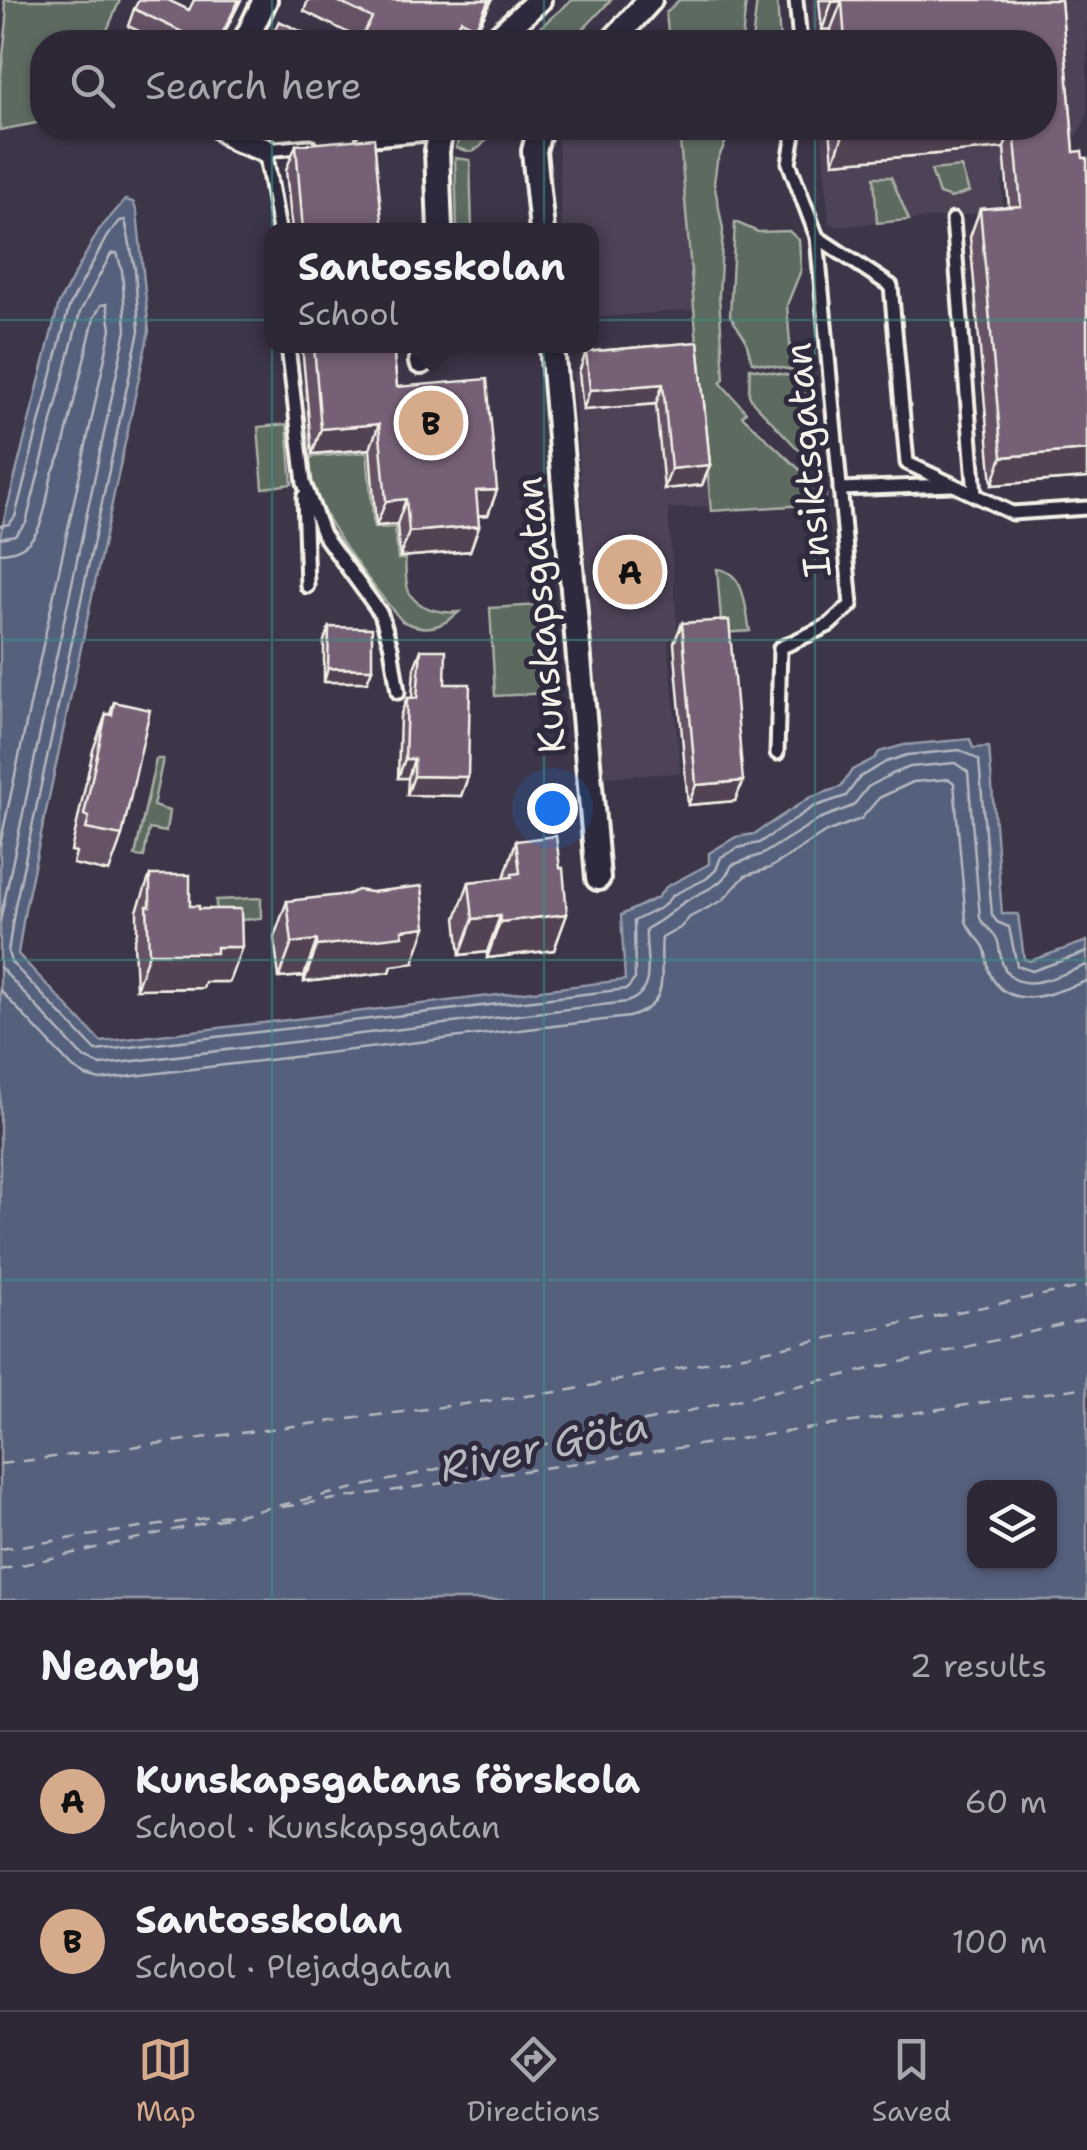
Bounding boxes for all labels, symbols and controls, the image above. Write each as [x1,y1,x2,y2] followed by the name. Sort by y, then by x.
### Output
[30,30,1057,140] search box
[65,58,120,113] icon: search
[145,60,362,111] text: Search here
[264,223,599,353] popup
[298,241,565,292] text: Santosskolan
[298,292,398,335] text: School
[771,340,843,580] street label: Insiktsgatan
[398,386,464,460] pin: B
[502,474,578,756] street label: Kunskapsgatan
[598,534,662,610] pin: A
[527,783,578,834] your location
[435,1398,653,1494] water label: River Göta
[967,1480,1057,1570] map controls
[967,1480,1057,1570] button: layers
[40,1637,200,1693] text: Nearby
[910,1644,1047,1687] text: 2 results
[135,1754,640,1805] text: Kunskapsgatans förskola
[60,1780,85,1823] text: A
[965,1780,1047,1823] text: 60 m
[135,1805,500,1848] text: School · Kunskapsgatan
[135,1894,403,1945] text: Santosskolan
[63,1920,82,1963] text: B
[951,1920,1047,1963] text: 100 m
[135,1945,452,1988] text: School · Plejadgatan
[136,2032,196,2130] tab: Map
[467,2032,600,2130] tab: Directions
[872,2032,951,2130] tab: Saved

